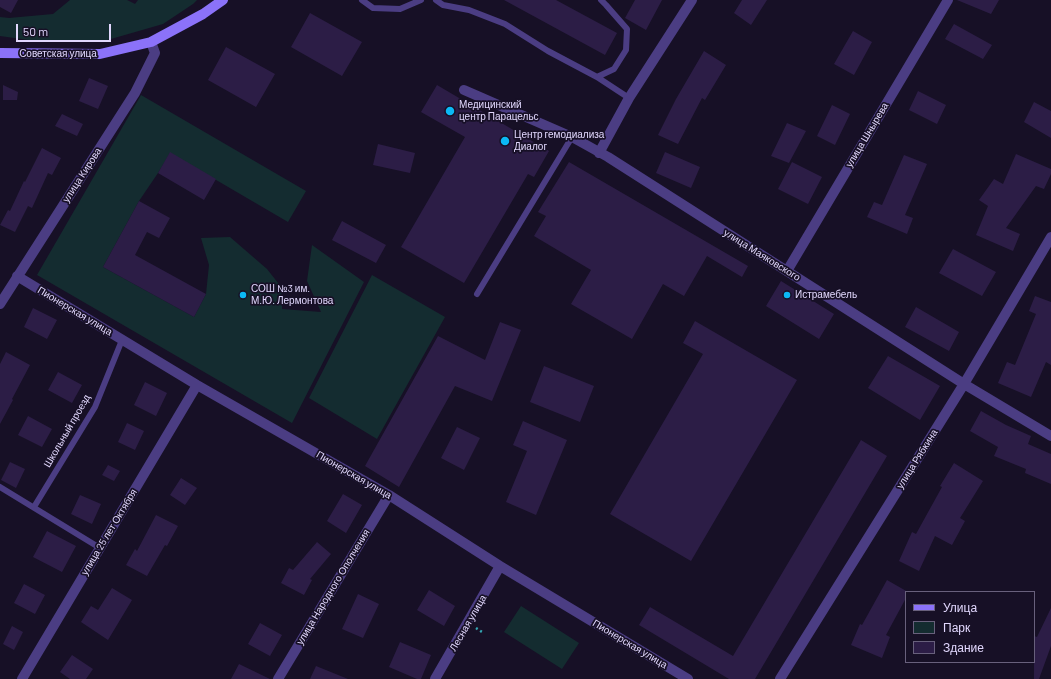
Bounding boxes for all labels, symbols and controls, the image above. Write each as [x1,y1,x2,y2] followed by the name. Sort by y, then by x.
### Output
[18,16,113,42] scale bar
[23,24,48,38] text: 50 m
[19,48,97,60] street label: Советская улица
[459,99,539,122] place label: Медицинский центр Парацельс
[843,101,891,169] street label: улица Шнырева
[444,105,456,117] marker: Медицинский центр Парацельс
[514,129,604,152] place label: Центр гемодиализа Диалог
[499,135,511,147] marker: Центр гемодиализа Диалог
[60,145,104,205] street label: улица Кирова
[721,227,803,283] street label: улица Маяковского
[251,283,333,306] place label: СОШ №3 им. М.Ю. Лермонтова
[35,284,115,338] street label: Пионерская улица
[795,289,857,301] place label: Истрамебель
[238,290,248,300] marker: СОШ №3 им. М.Ю. Лермонтова
[782,290,792,300] marker: Истрамебель
[41,392,93,470] street label: Школьный проезд
[894,427,940,491] street label: улица Рябкина
[314,449,394,501] street label: Пионерская улица
[78,487,140,577] street label: улица 25 лет Октября
[294,527,372,647] street label: улица Народного Ополчения
[905,591,1035,663] legend
[447,593,489,653] street label: Лесная улица
[943,600,977,614] text: Улица
[590,617,670,671] street label: Пионерская улица
[943,620,970,634] text: Парк
[943,640,984,654] text: Здание

